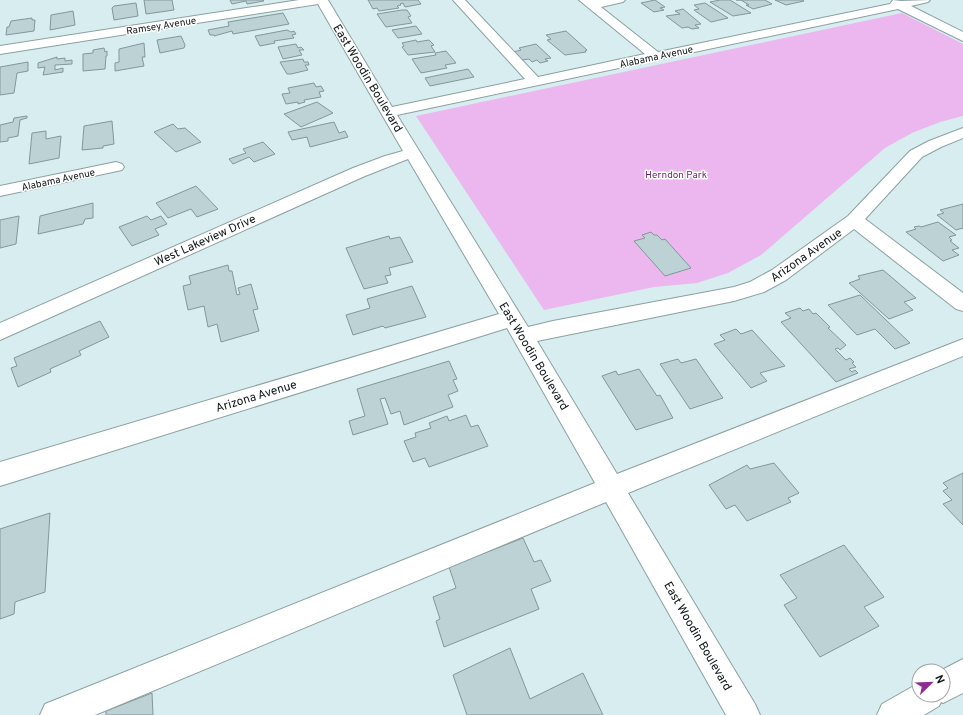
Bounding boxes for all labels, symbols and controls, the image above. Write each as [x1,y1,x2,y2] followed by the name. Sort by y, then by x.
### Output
[125,15,197,38] street label: Ramsey Avenue
[329,22,406,135] street label: East Woodin Boulevard
[618,43,694,72] street label: Alabama Avenue
[20,166,96,195] street label: Alabama Avenue
[645,169,707,182] park label: Herndon Park
[152,211,259,271] street label: West Lakeview Drive
[768,225,846,286] street label: Arizona Avenue
[495,300,572,413] street label: East Woodin Boulevard
[214,377,299,417] street label: Arizona Avenue
[659,579,735,694] street label: East Woodin Boulevard
[911,663,951,703] north arrow
[931,673,947,686] text: N

